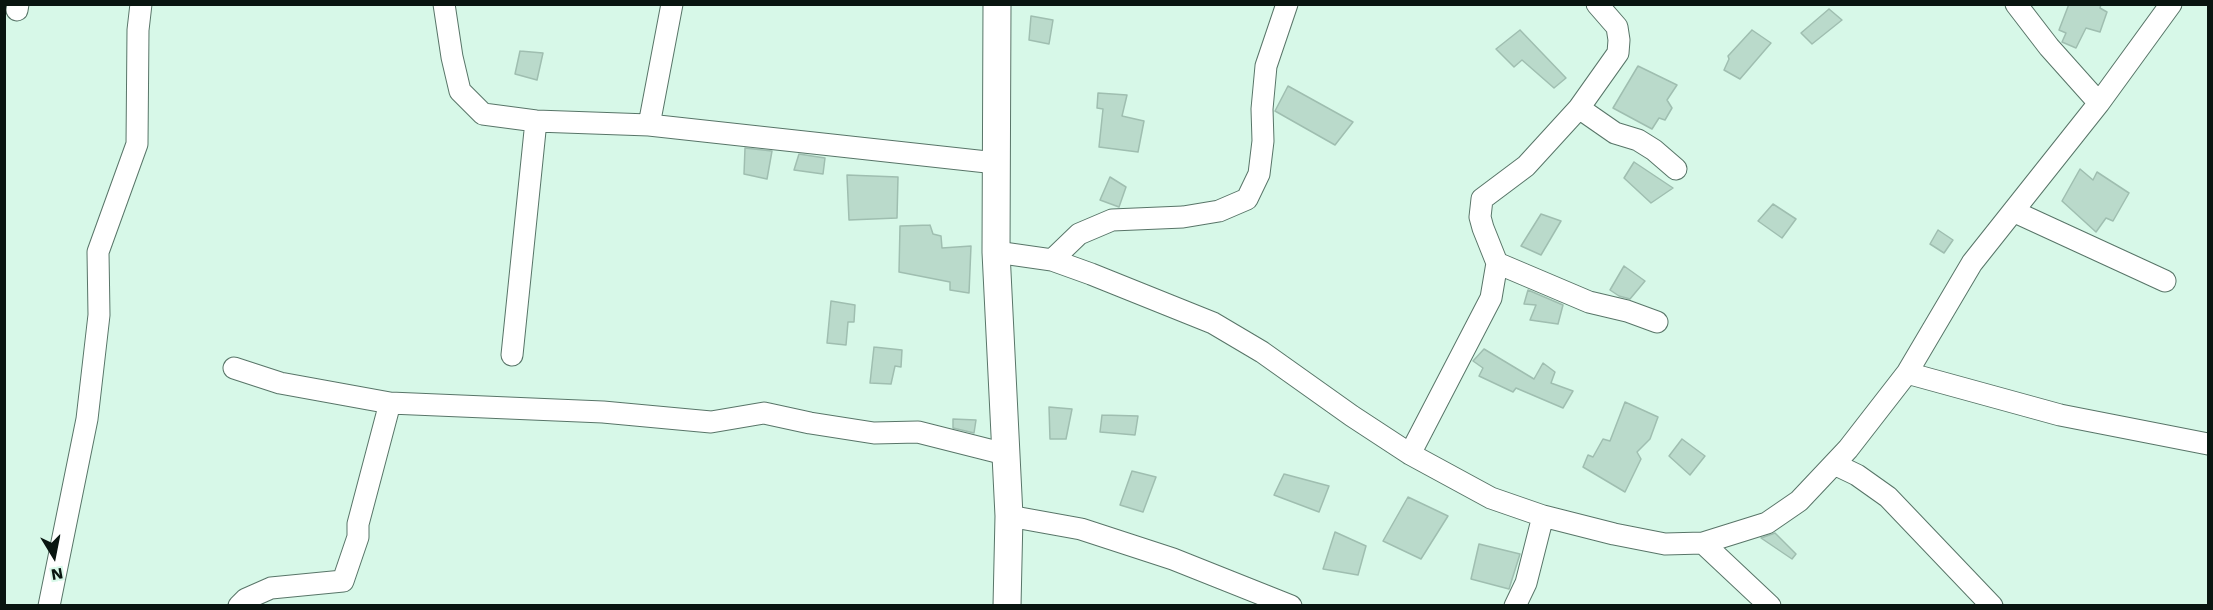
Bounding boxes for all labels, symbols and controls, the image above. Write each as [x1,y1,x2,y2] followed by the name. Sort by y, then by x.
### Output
[24,526,84,586] north arrow
[50,564,65,585] text: N

